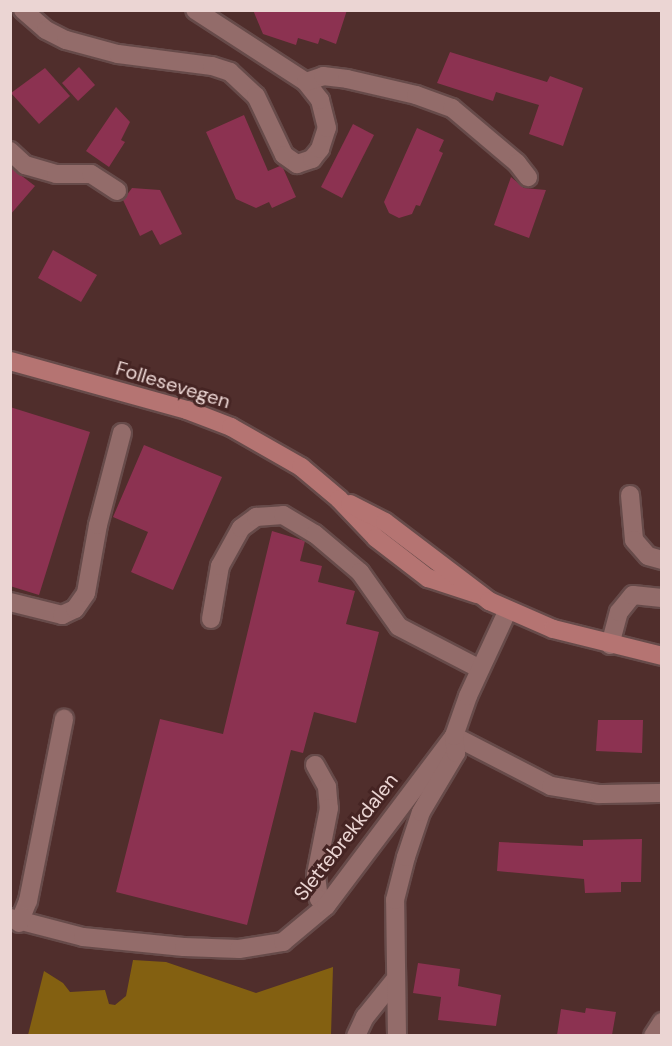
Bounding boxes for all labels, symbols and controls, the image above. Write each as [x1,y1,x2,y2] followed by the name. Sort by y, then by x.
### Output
[113,356,233,414] street label: Follesevegen
[289,769,403,905] street label: Slettebrekkdalen

